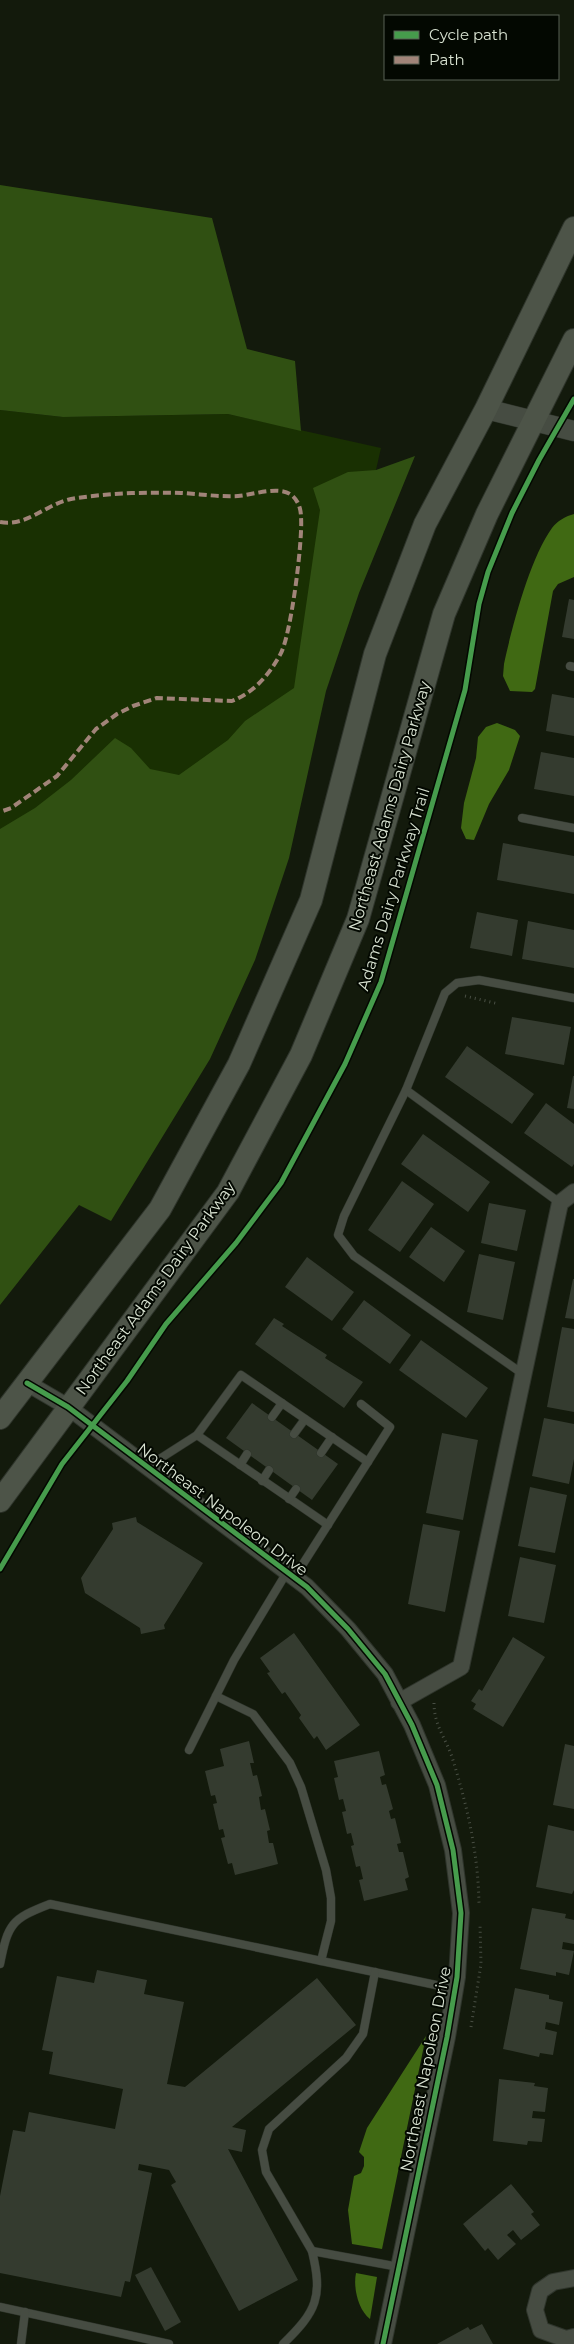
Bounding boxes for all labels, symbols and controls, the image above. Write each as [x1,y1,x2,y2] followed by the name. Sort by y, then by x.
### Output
[384,15,559,80] legend
[429,25,508,44] text: Cycle path
[429,50,465,69] text: Path
[345,679,434,933] street label: Northeast Adams Dairy Parkway
[353,785,433,993] street label: Adams Dairy Parkway Trail
[72,1178,239,1399] street label: Northeast Adams Dairy Parkway
[134,1439,312,1580] street label: Northeast Napoleon Drive
[396,1965,455,2173] street label: Northeast Napoleon Drive

